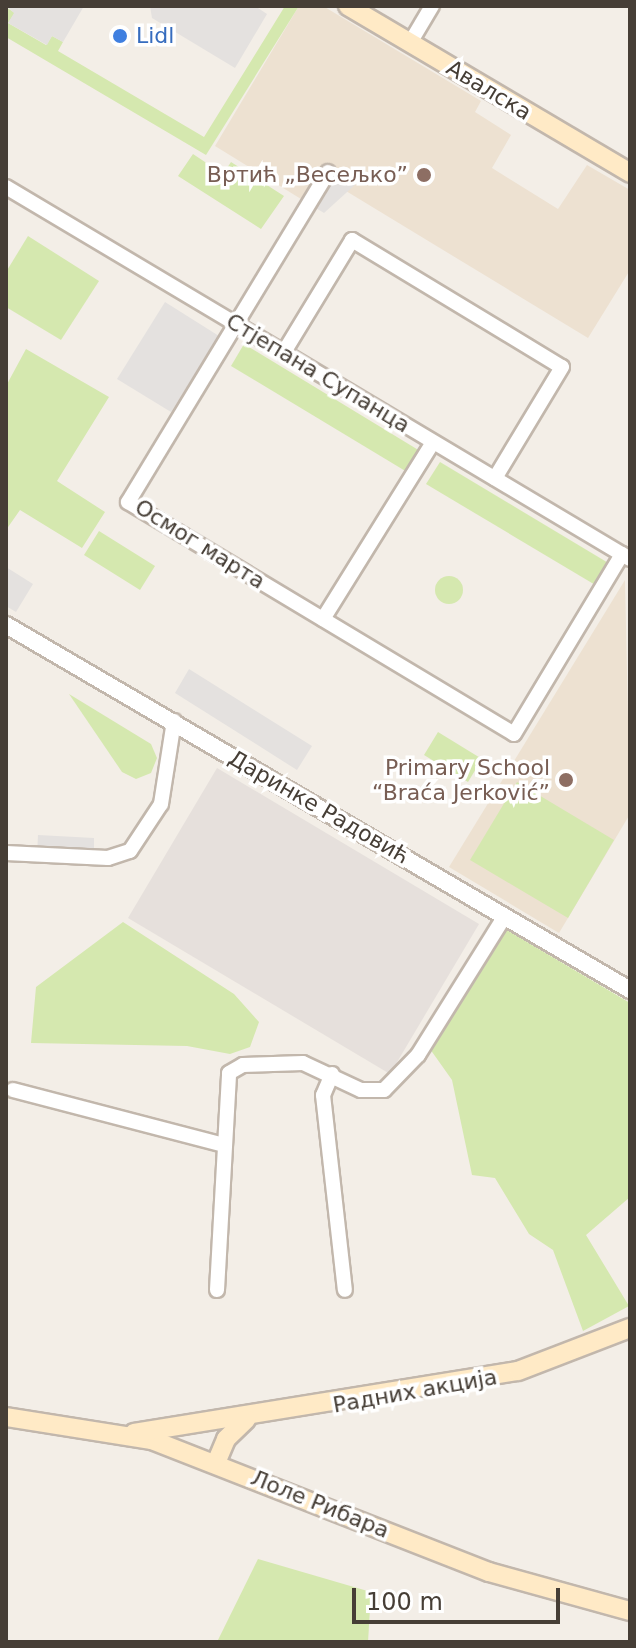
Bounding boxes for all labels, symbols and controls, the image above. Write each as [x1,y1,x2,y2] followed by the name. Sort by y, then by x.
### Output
[136,23,174,49] place label: Lidl
[111,27,129,45] marker: Lidl
[442,54,536,126] street label: Авалска
[207,162,408,188] place label: Вртић „Весељко”
[415,166,433,184] marker: Вртић „Весељко”
[221,308,415,438] street label: Стјепана Супанца
[130,493,270,595] street label: Осмог марта
[224,745,414,869] street label: Даринке Радовић
[372,754,550,806] place label: Primary School “Braća Jerković”
[557,771,575,789] marker: Primary School “Braća Jerković”
[331,1364,499,1418] street label: Радних акција
[247,1464,393,1544] street label: Лоле Рибара
[356,1572,564,1622] scale bar
[366,1588,443,1616] text: 100 m

